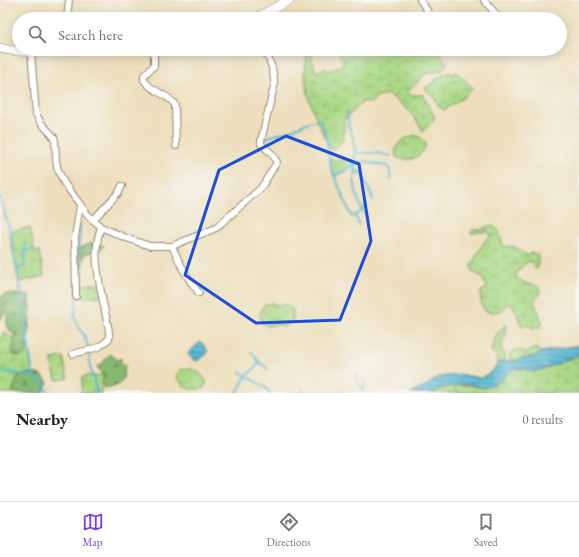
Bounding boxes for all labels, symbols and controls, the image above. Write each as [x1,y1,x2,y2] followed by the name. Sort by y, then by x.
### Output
[12,12,567,56] search box
[26,23,48,45] icon: search
[58,25,123,44] text: Search here
[16,408,68,430] text: Nearby
[522,411,563,428] text: 0 results
[82,511,104,549] tab: Map
[267,511,311,549] tab: Directions
[474,511,497,549] tab: Saved

